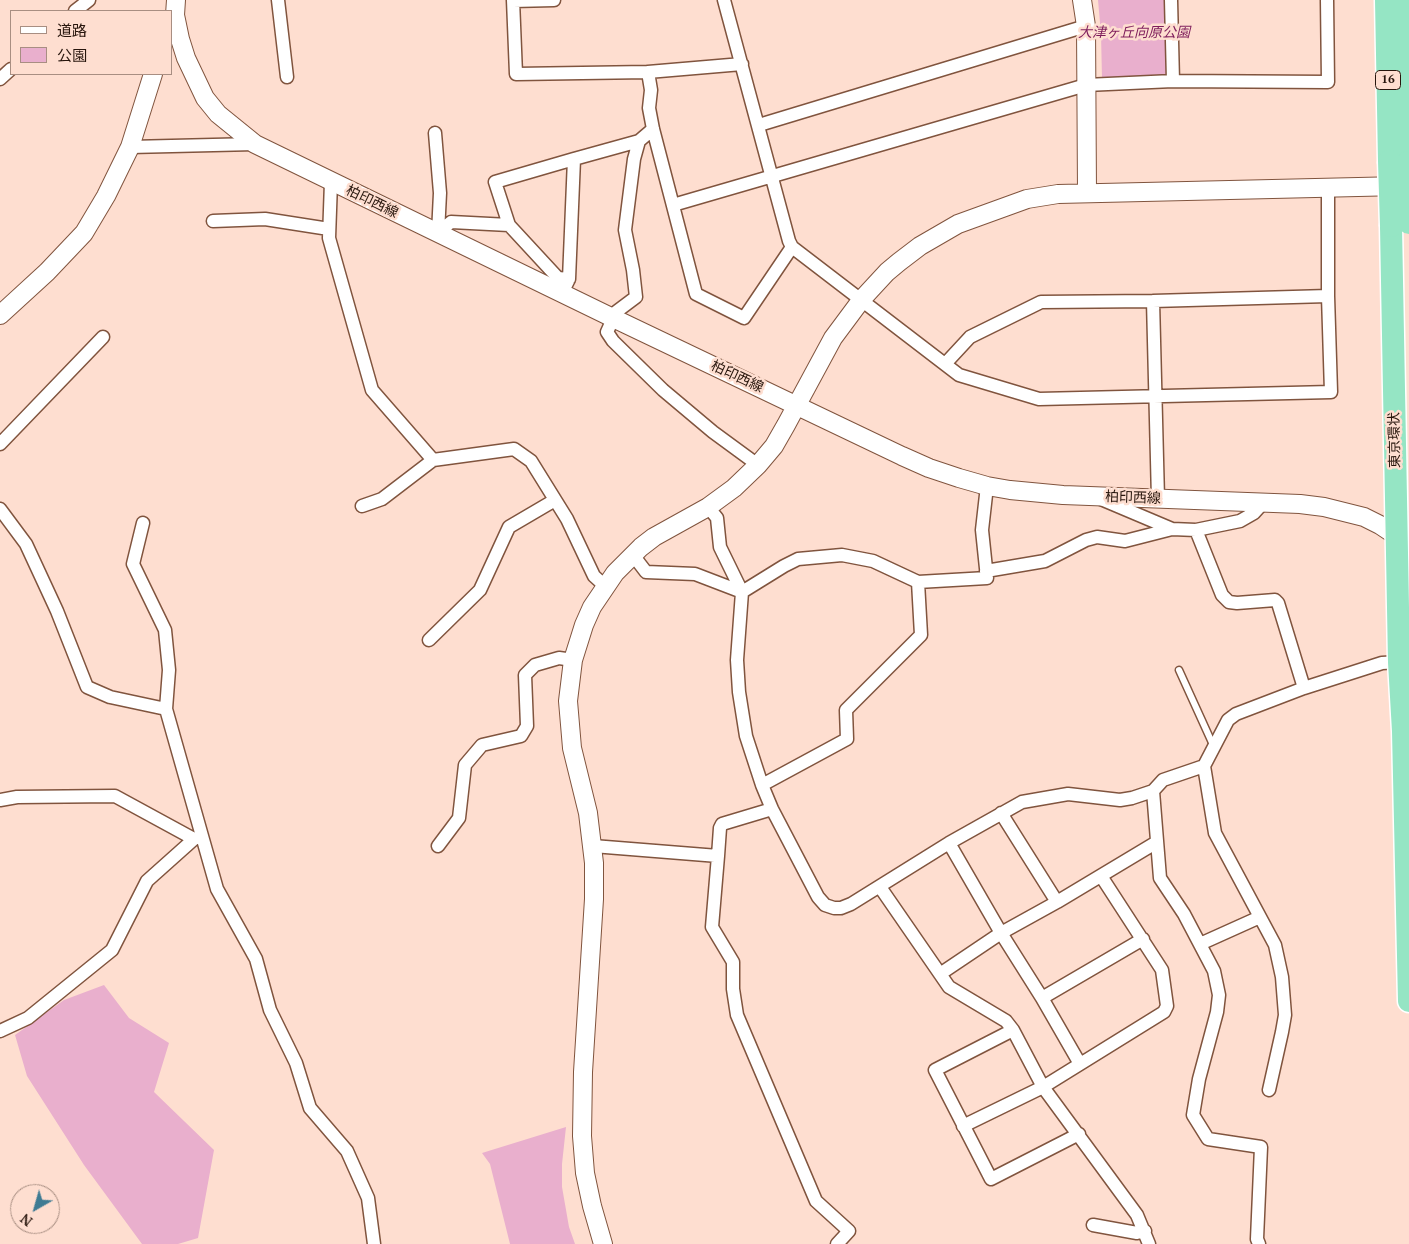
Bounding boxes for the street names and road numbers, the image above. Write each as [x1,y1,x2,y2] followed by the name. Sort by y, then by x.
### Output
[1376,70,1400,90] road number: 16
[343,182,401,222] street label: 柏印西線
[708,358,766,396] street label: 柏印西線
[1386,412,1404,468] street label: 東京環状
[1105,489,1161,507] street label: 柏印西線

